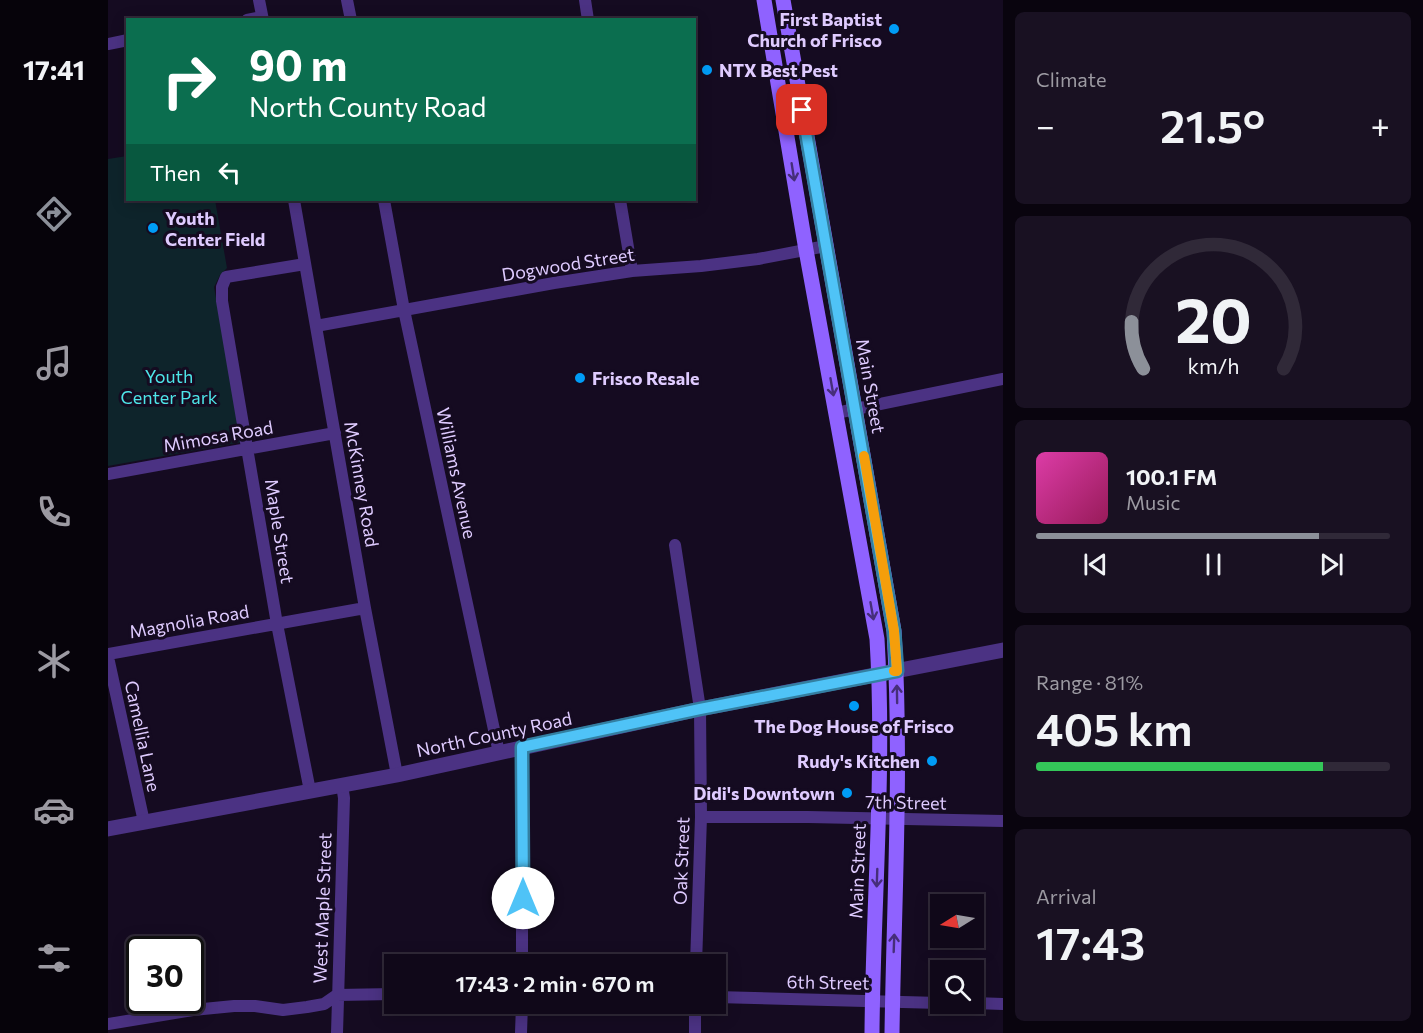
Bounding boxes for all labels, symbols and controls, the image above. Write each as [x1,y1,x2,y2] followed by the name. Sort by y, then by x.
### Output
[747,8,882,51] place label: First Baptist Church of Frisco
[887,22,901,36] marker: First Baptist Church of Frisco
[249,38,348,90] text: 90 m
[150,42,228,120] icon: right
[23,53,85,86] text: 17:41
[719,59,838,81] place label: NTX Best Pest
[700,63,714,77] marker: NTX Best Pest
[1036,67,1106,91] text: Climate
[776,84,827,135] pin
[249,90,486,123] text: North County Road
[785,93,818,126] icon: arrive
[1160,97,1265,152] text: 21.5°
[1036,104,1055,145] text: −
[1371,104,1390,145] text: +
[213,156,246,189] icon: left
[150,159,201,186] text: Then
[788,161,799,181] one-way arrow
[33,193,75,235] icon: directions
[165,207,265,250] place label: Youth Center Field
[146,221,160,235] marker: Youth Center Field
[500,243,636,285] street label: Dogwood Street
[1175,280,1251,356] text: 20
[852,337,890,435] street label: Main Street
[33,342,75,384] icon: music
[1187,353,1239,379] text: km/h
[120,365,218,408] park label: Youth Center Park
[592,367,700,389] place label: Frisco Resale
[573,371,587,385] marker: Frisco Resale
[827,376,838,396] one-way arrow
[432,405,482,541] street label: Williams Avenue
[161,416,275,456] street label: Mimosa Road
[340,419,384,549] street label: McKinney Road
[1126,463,1217,490] text: 100.1 FM
[261,477,299,585] street label: Maple Street
[1126,490,1180,514] text: Music
[33,491,75,533] icon: phone
[1079,548,1112,581] icon: previous
[1197,548,1230,581] icon: pause
[1315,548,1348,581] icon: next
[127,600,251,642] street label: Magnolia Road
[867,600,878,620] one-way arrow
[33,640,75,682] icon: climate
[1036,670,1143,694] text: Range · 81%
[120,678,166,794] street label: Camellia Lane
[891,684,903,704] one-way arrow
[847,699,861,713] marker: The Dog House of Frisco
[1036,700,1192,755] text: 405 km
[414,707,574,761] street label: North County Road
[754,715,954,737] place label: The Dog House of Frisco
[797,750,920,772] place label: Rudy's Kitchen
[925,754,939,768] marker: Rudy's Kitchen
[693,782,835,804] place label: Didi's Downtown
[840,786,854,800] marker: Didi's Downtown
[33,789,75,831] icon: car
[865,790,947,814] street label: 7th Street
[668,817,694,905] street label: Oak Street
[844,823,870,919] street label: Main Street
[308,832,336,984] street label: West Maple Street
[491,866,555,930] position arrow
[871,867,882,887] one-way arrow
[1036,884,1097,908] text: Arrival
[930,894,984,948] north arrow
[930,894,984,1014] map controls
[1036,914,1145,969] text: 17:43
[888,933,900,953] one-way arrow
[126,936,204,1014] speed limit sign: 30
[33,937,75,979] icon: filters
[930,960,984,1014] button: search
[455,970,655,997] text: 17:43 · 2 min · 670 m
[786,970,870,994] street label: 6th Street

